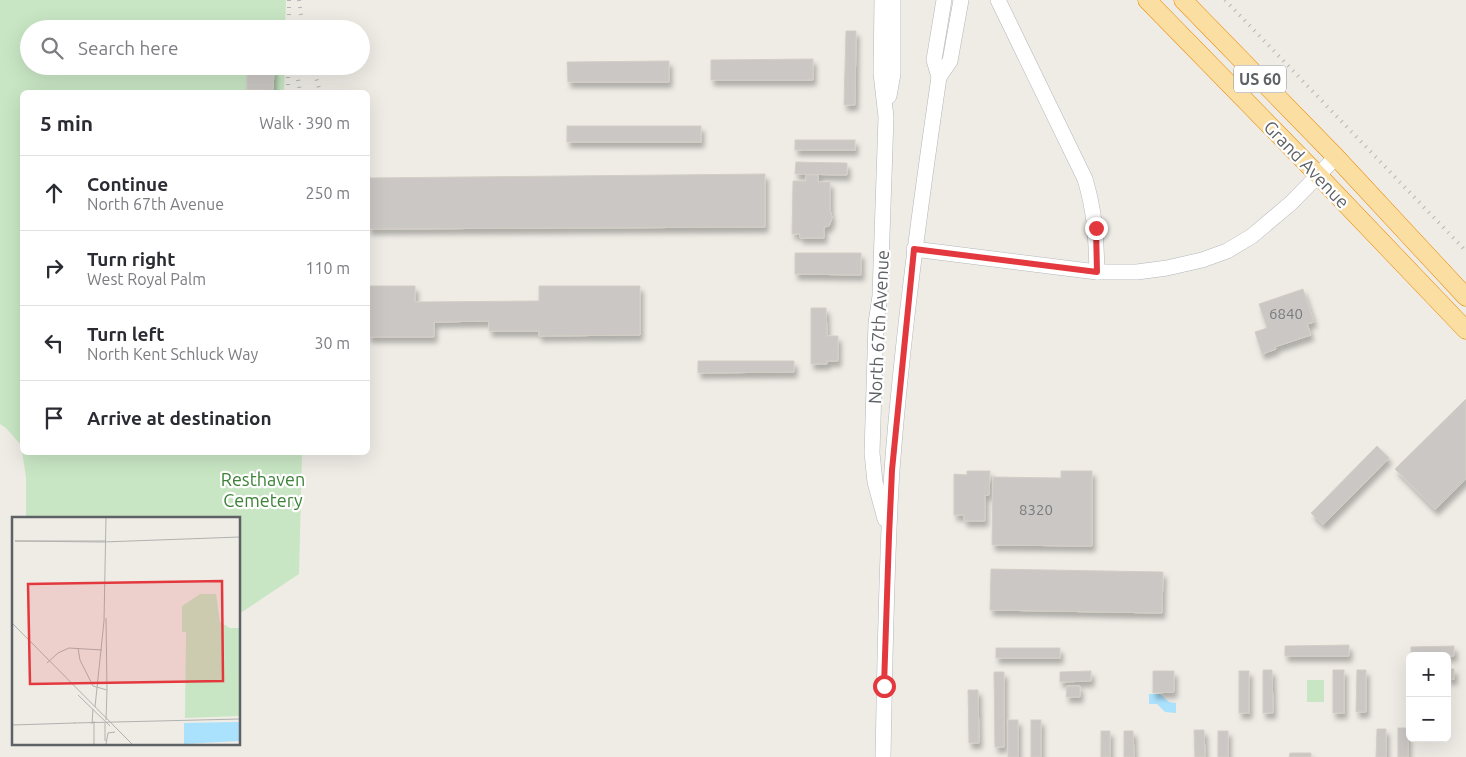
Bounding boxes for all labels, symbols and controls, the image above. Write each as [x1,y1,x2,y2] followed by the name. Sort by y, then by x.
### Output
[20,20,370,75] search box
[38,34,66,62] icon: search
[78,37,178,59] text: Search here
[1234,66,1286,92] road number: US 60
[40,111,93,135] text: 5 min
[259,114,350,132] text: Walk · 390 m
[1260,116,1354,212] street label: Grand Avenue
[87,173,168,195] text: Continue
[40,179,68,207] icon: ahead
[305,184,350,202] text: 250 m
[87,195,224,213] text: North 67th Avenue
[1085,217,1108,240] route end
[87,248,175,270] text: Turn right
[864,250,892,404] street label: North 67th Avenue
[40,254,68,282] icon: right
[305,259,350,277] text: 110 m
[87,270,206,288] text: West Royal Palm
[1269,305,1303,322] house number: 6840
[87,323,165,345] text: Turn left
[40,329,68,357] icon: left
[314,334,350,352] text: 30 m
[87,345,258,363] text: North Kent Schluck Way
[40,404,68,432] icon: arrive
[87,407,272,429] text: Arrive at destination
[221,469,305,510] park label: Resthaven Cemetery
[1019,501,1053,518] house number: 8320
[12,517,240,744] inset map
[1406,652,1451,742] map controls
[1406,652,1451,697] button: +
[873,675,896,698] route start
[1406,697,1451,742] button: −

